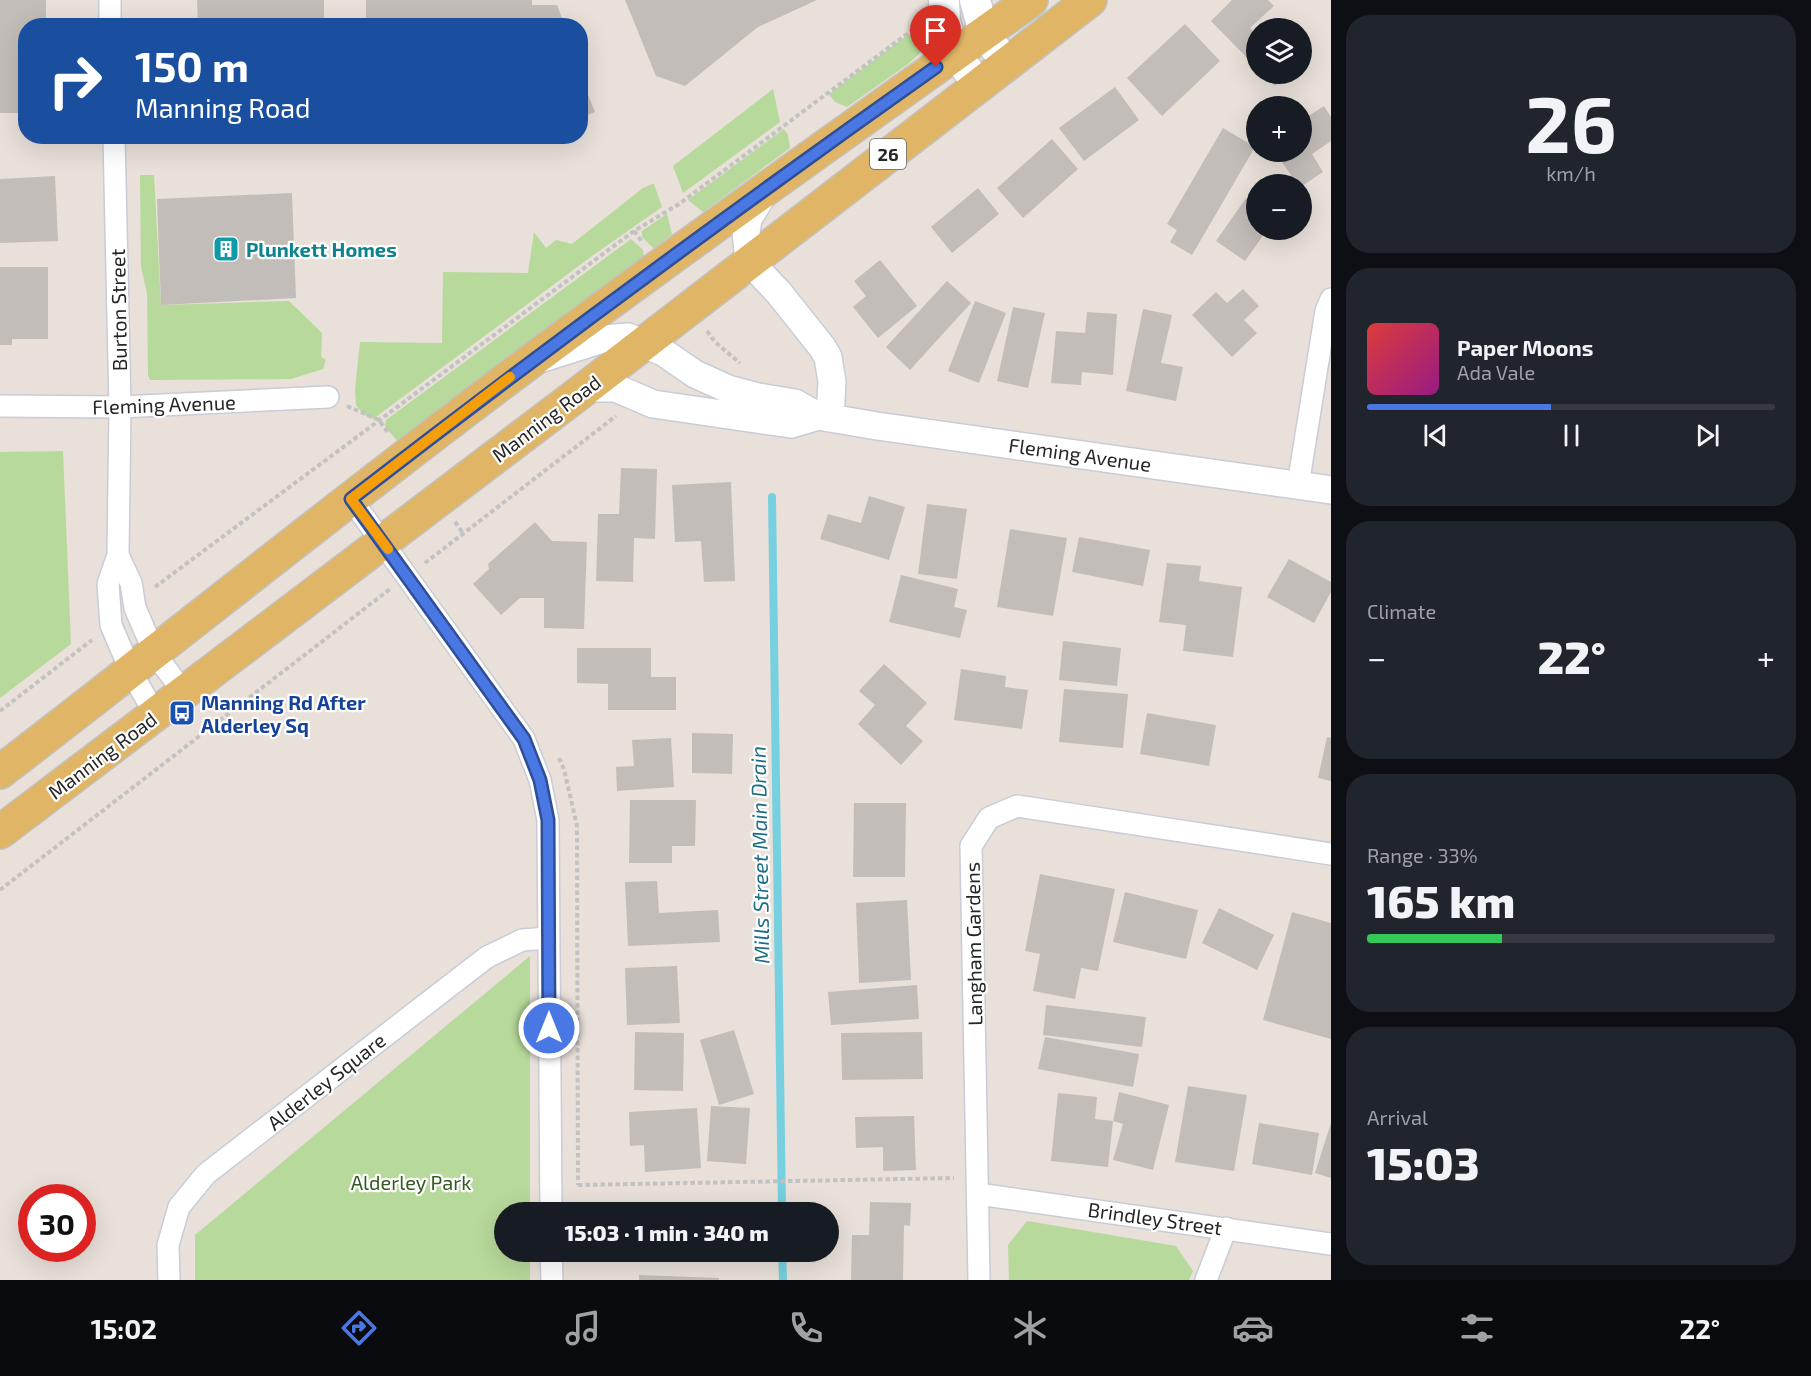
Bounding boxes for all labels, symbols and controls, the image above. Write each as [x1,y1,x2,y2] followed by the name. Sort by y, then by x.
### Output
[910,5,961,67] pin
[919,14,952,47] icon: arrive
[1246,18,1312,240] map controls
[1246,18,1312,84] button: layers
[135,40,249,90] text: 150 m
[36,42,114,120] icon: right
[1525,75,1617,169] text: 26
[135,91,311,123] text: Manning Road
[1246,96,1312,162] button: +
[870,139,906,169] road number: 26
[1546,161,1596,185] text: km/h
[1246,174,1312,240] button: −
[211,234,241,264] building icon: Plunkett Homes
[246,237,397,261] place label: Plunkett Homes
[105,248,131,371] street label: Burton Street
[1457,334,1593,360] text: Paper Moons
[1457,360,1535,384] text: Ada Vale
[487,369,605,467] street label: Manning Road
[92,389,236,419] street label: Fleming Avenue
[1419,419,1452,452] icon: previous
[1555,419,1588,452] icon: pause
[1691,419,1724,452] icon: next
[1007,432,1153,476] street label: Fleming Avenue
[1367,599,1436,623] text: Climate
[1537,629,1606,683] text: 22°
[1367,637,1386,677] text: −
[1757,637,1775,677] text: +
[201,690,366,738] place label: Manning Rd After Alderley Sq
[167,698,197,728] bus stop icon: Manning Rd After Alderley Sq
[43,706,161,804] street label: Manning Road
[745,746,773,964] water label: Mills Street Main Drain
[1367,843,1478,867] text: Range · 33%
[960,862,986,1026] street label: Langham Gardens
[1367,873,1515,927] text: 165 km
[517,996,581,1060] position arrow
[262,1027,390,1135] street label: Alderley Square
[1367,1105,1428,1129] text: Arrival
[1367,1135,1479,1189] text: 15:03
[351,1170,471,1194] park label: Alderley Park
[18,1184,96,1262] speed limit sign: 30
[1086,1197,1224,1239] street label: Brindley Street
[564,1219,769,1245] text: 15:03 · 1 min · 340 m
[338,1307,380,1349] icon: directions
[562,1307,604,1349] icon: music
[785,1307,827,1349] icon: phone
[1009,1307,1051,1349] icon: climate
[1232,1307,1274,1349] icon: car
[1456,1307,1498,1349] icon: filters
[91,1312,157,1344] text: 15:02
[1679,1312,1720,1344] text: 22°

